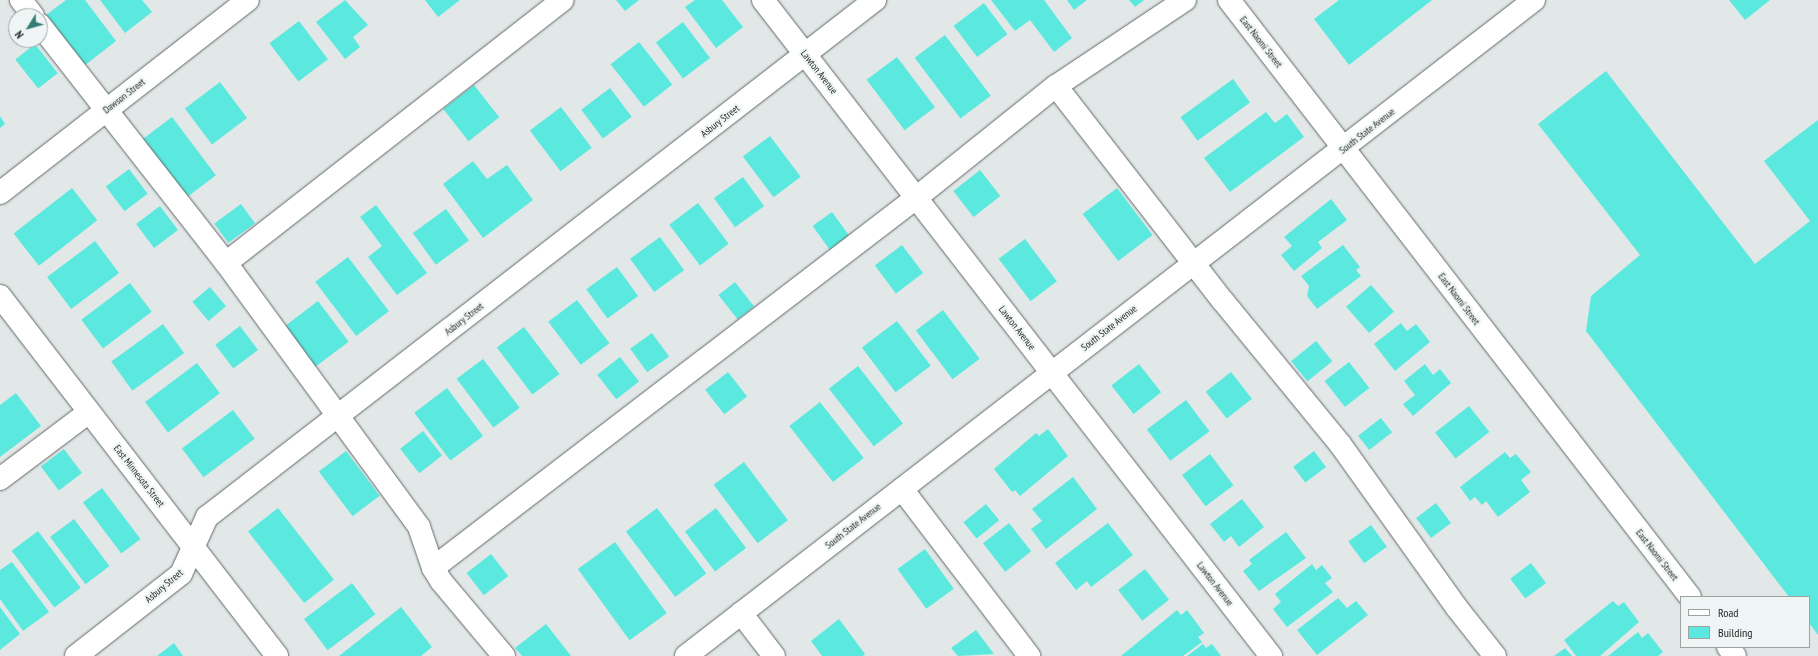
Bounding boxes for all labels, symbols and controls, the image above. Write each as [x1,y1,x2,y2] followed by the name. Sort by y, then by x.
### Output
[8,8,48,48] north arrow
[1237,14,1285,70] street label: East Naomi Street
[12,28,27,41] text: N
[798,48,840,96] street label: Lawton Avenue
[101,76,147,116] street label: Dawson Street
[698,102,742,140] street label: Asbury Street
[1337,106,1397,156] street label: South State Avenue
[1436,271,1482,327] street label: East Naomi Street
[442,300,486,338] street label: Asbury Street
[1079,303,1139,353] street label: South State Avenue
[996,304,1038,352] street label: Lawton Avenue
[111,443,167,509] street label: East Minnesota Street
[823,501,883,551] street label: South State Avenue
[1633,527,1681,583] street label: East Naomi Street
[1194,560,1236,608] street label: Lawton Avenue
[142,567,186,605] street label: Asbury Street
[1680,596,1810,648] legend
[1718,605,1738,620] text: Road
[1718,625,1753,640] text: Building

